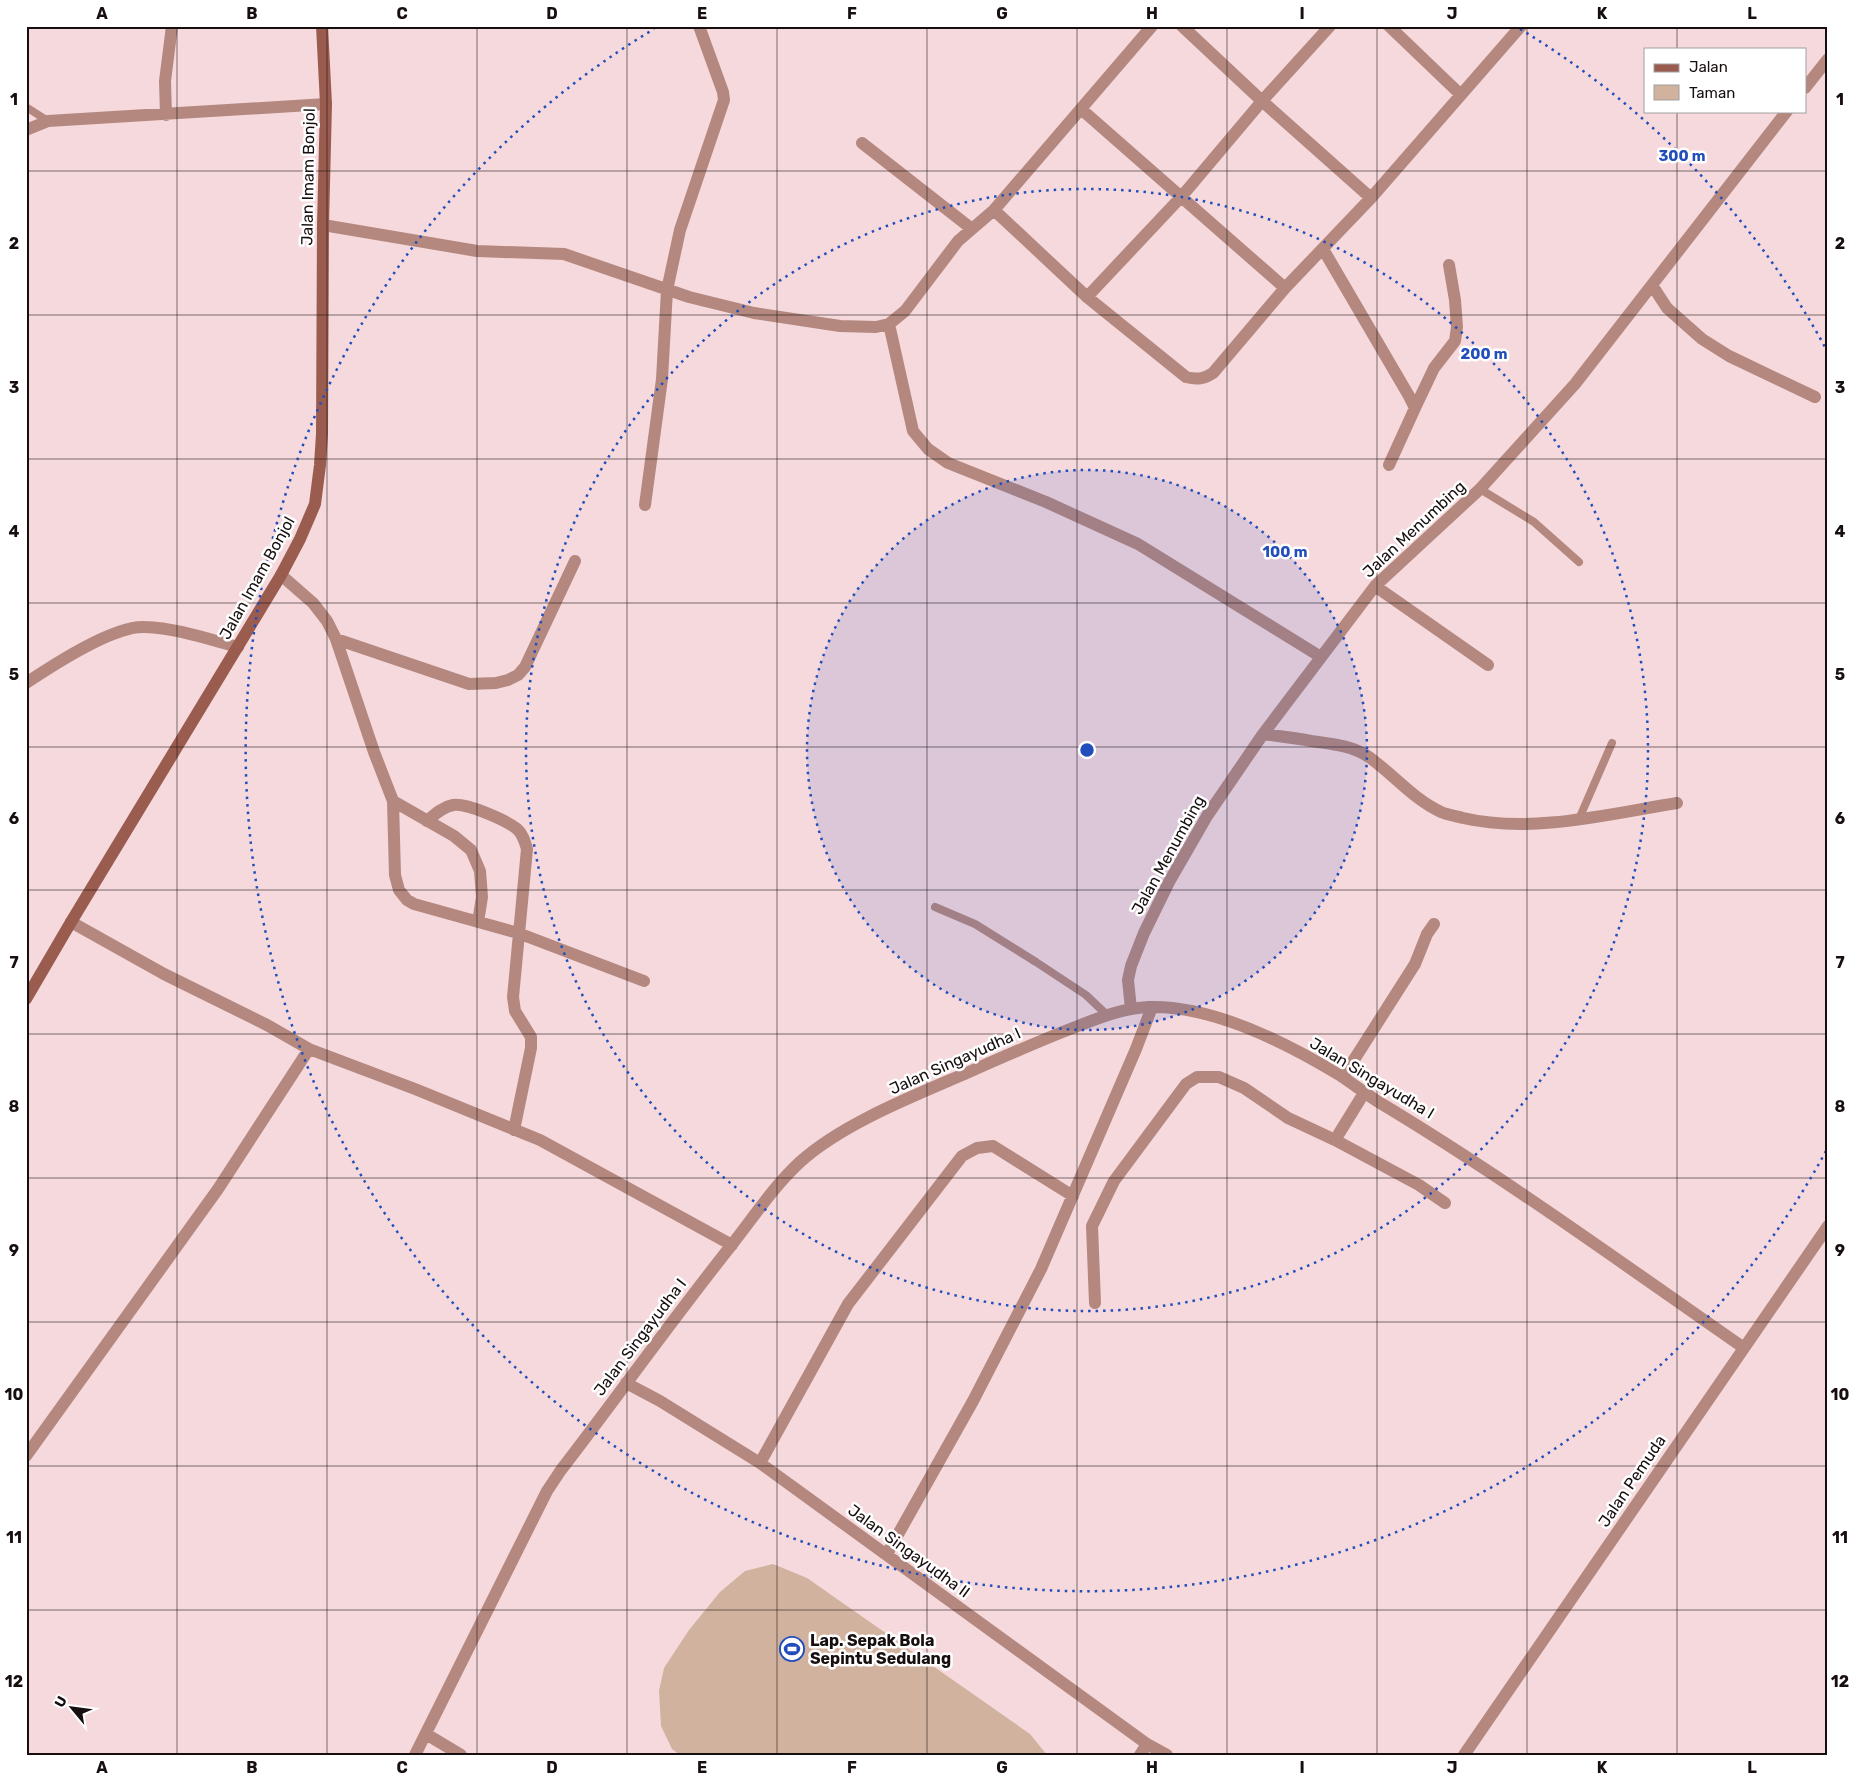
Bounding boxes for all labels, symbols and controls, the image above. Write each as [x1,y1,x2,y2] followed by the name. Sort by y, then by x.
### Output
[96,4,108,23] text: A
[246,4,258,23] text: B
[396,4,408,23] text: C
[546,4,558,23] text: D
[697,4,707,23] text: E
[847,4,857,23] text: F
[996,4,1008,23] text: G
[1146,4,1158,23] text: H
[1299,4,1305,23] text: I
[1447,4,1457,23] text: J
[1597,4,1608,23] text: K
[1747,4,1757,23] text: L
[1644,48,1806,112] legend
[1689,58,1728,76] text: Jalan
[1689,84,1735,102] text: Taman
[10,90,18,109] text: 1
[1836,90,1844,109] text: 1
[297,108,319,246] street label: Jalan Imam Bonjol
[1658,147,1706,165] text: 300 m
[9,234,19,253] text: 2
[1835,234,1845,253] text: 2
[1460,345,1508,363] text: 200 m
[9,378,19,397] text: 3
[1835,378,1845,397] text: 3
[1359,477,1469,581] street label: Jalan Menumbing
[215,513,299,643] street label: Jalan Imam Bonjol
[9,522,20,541] text: 4
[1835,522,1846,541] text: 4
[1263,543,1307,561] text: 100 m
[9,665,19,684] text: 5
[1835,665,1845,684] text: 5
[1078,741,1096,759] centre of rings
[1127,792,1209,918] street label: Jalan Menumbing
[9,809,19,828] text: 6
[1835,809,1845,828] text: 6
[9,953,19,972] text: 7
[1835,953,1845,972] text: 7
[886,1023,1024,1099] street label: Jalan Singayudha I
[1306,1033,1438,1123] street label: Jalan Singayudha I
[9,1097,20,1116] text: 8
[1835,1097,1846,1116] text: 8
[9,1241,19,1260] text: 9
[1835,1241,1845,1260] text: 9
[590,1275,690,1399] street label: Jalan Singayudha I
[5,1385,24,1404] text: 10
[1831,1385,1850,1404] text: 10
[1594,1432,1670,1530] street label: Jalan Pemuda
[844,1500,974,1602] street label: Jalan Singayudha II
[6,1528,22,1547] text: 11
[1832,1528,1848,1547] text: 11
[810,1631,951,1668] place label: Lap. Sepak Bola Sepintu Sedulang
[779,1636,805,1662] sports icon: Lap. Sepak Bola Sepintu Sedulang
[5,1672,23,1691] text: 12
[1831,1672,1849,1691] text: 12
[48,1684,98,1734] north arrow
[51,1693,71,1711] text: U
[96,1758,108,1777] text: A
[246,1758,258,1777] text: B
[396,1758,408,1777] text: C
[546,1758,558,1777] text: D
[697,1758,707,1777] text: E
[847,1758,857,1777] text: F
[996,1758,1008,1777] text: G
[1146,1758,1158,1777] text: H
[1299,1758,1305,1777] text: I
[1447,1758,1457,1777] text: J
[1597,1758,1608,1777] text: K
[1747,1758,1757,1777] text: L

